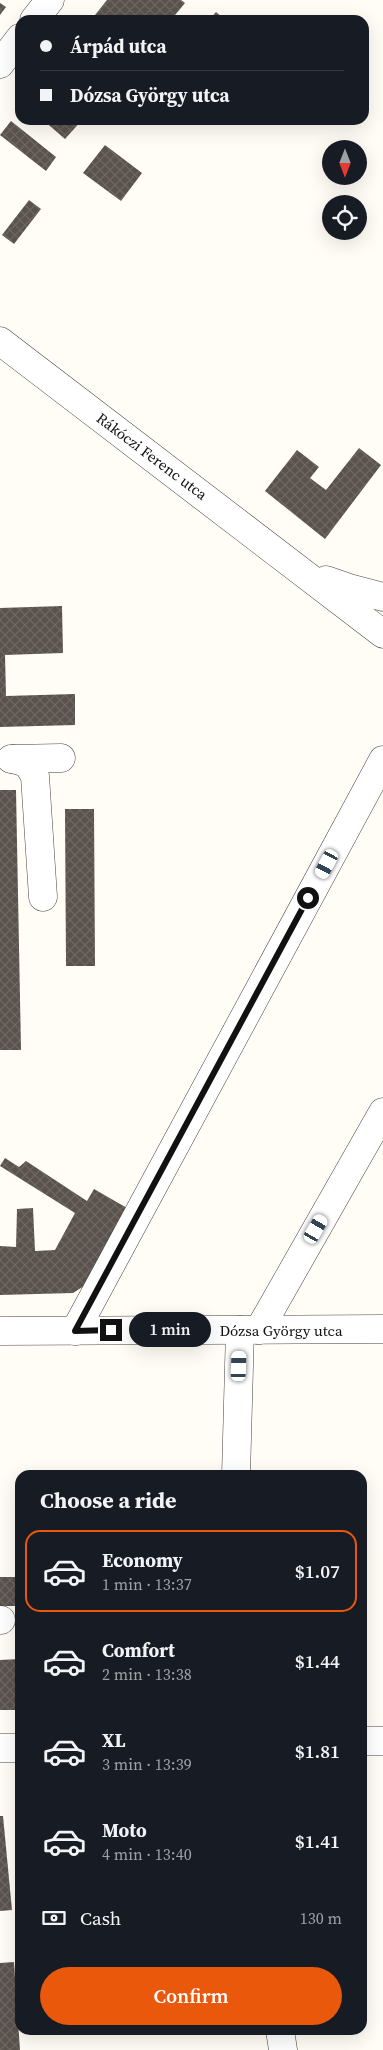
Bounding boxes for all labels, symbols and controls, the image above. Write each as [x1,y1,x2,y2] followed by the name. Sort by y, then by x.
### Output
[70,33,167,59] text: Árpád utca
[70,82,230,108] text: Dózsa György utca
[322,140,368,185] north arrow
[322,140,367,240] map controls
[322,195,367,240] button: locate
[92,407,212,505] street label: Rákóczi Ferenc utca
[313,847,340,881] car
[297,887,319,909] route start
[302,1212,329,1246] car
[128,1312,211,1348] callout: 1 min
[149,1318,191,1340] text: 1 min
[100,1319,122,1341] route end
[219,1320,343,1341] street label: Dózsa György utca
[230,1351,247,1381] car
[40,1485,177,1515] text: Choose a ride
[102,1547,183,1573] text: Economy
[42,1549,87,1594] icon: car
[295,1558,340,1584] text: $1.07
[102,1573,192,1595] text: 1 min · 13:37
[102,1637,175,1663] text: Comfort
[42,1639,87,1684] icon: car
[295,1648,340,1674] text: $1.44
[102,1663,192,1685] text: 2 min · 13:38
[102,1727,125,1753] text: XL
[42,1729,87,1774] icon: car
[295,1738,340,1764] text: $1.81
[102,1753,192,1775] text: 3 min · 13:39
[102,1817,147,1843] text: Moto
[42,1819,87,1864] icon: car
[295,1828,340,1854] text: $1.41
[102,1843,192,1865] text: 4 min · 13:40
[40,1904,68,1932] icon: cash
[80,1905,121,1931] text: Cash
[300,1907,342,1929] text: 130 m
[40,1967,342,2025] button: Confirm

